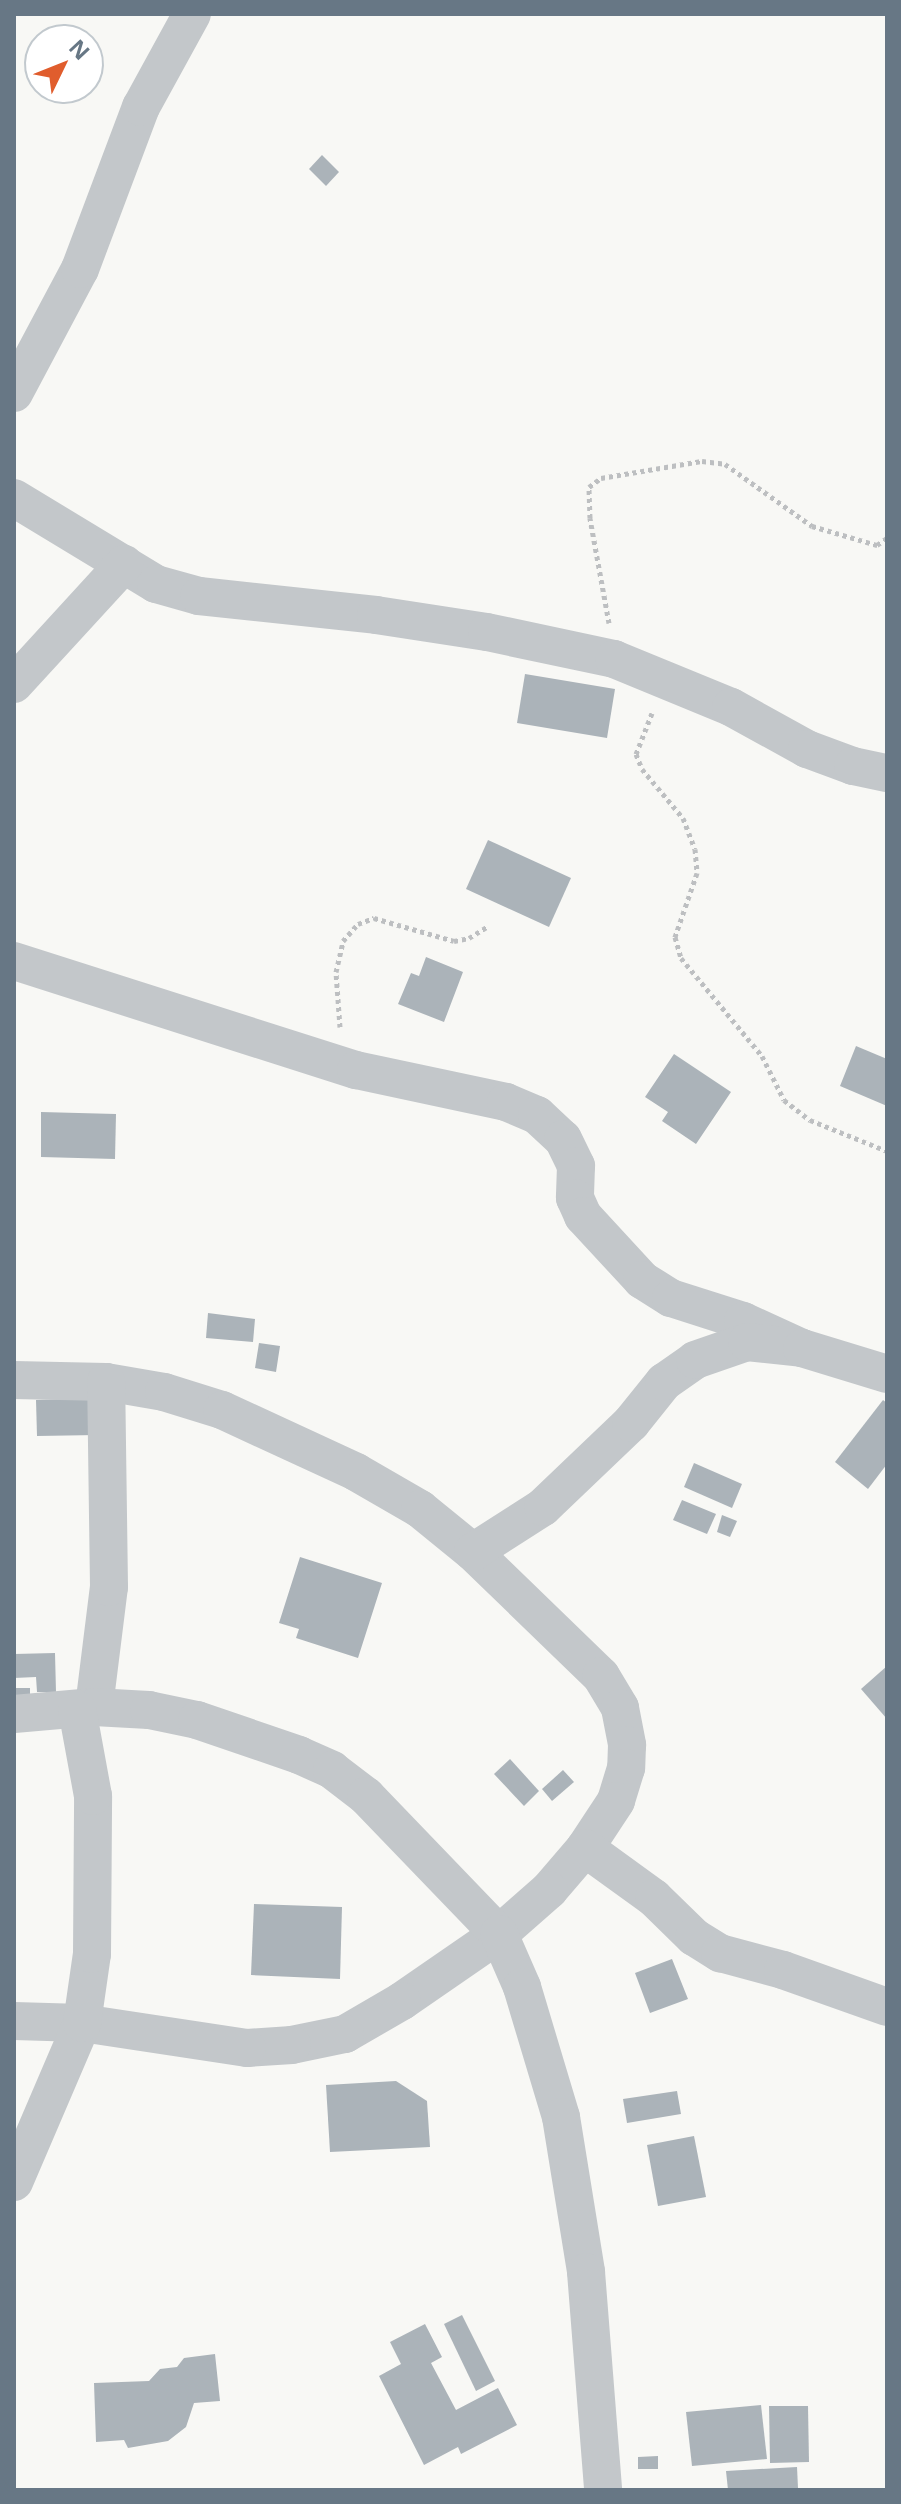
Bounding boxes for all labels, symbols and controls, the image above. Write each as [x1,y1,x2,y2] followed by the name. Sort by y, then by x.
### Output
[24,24,104,104] north arrow
[63,32,97,66] text: N

